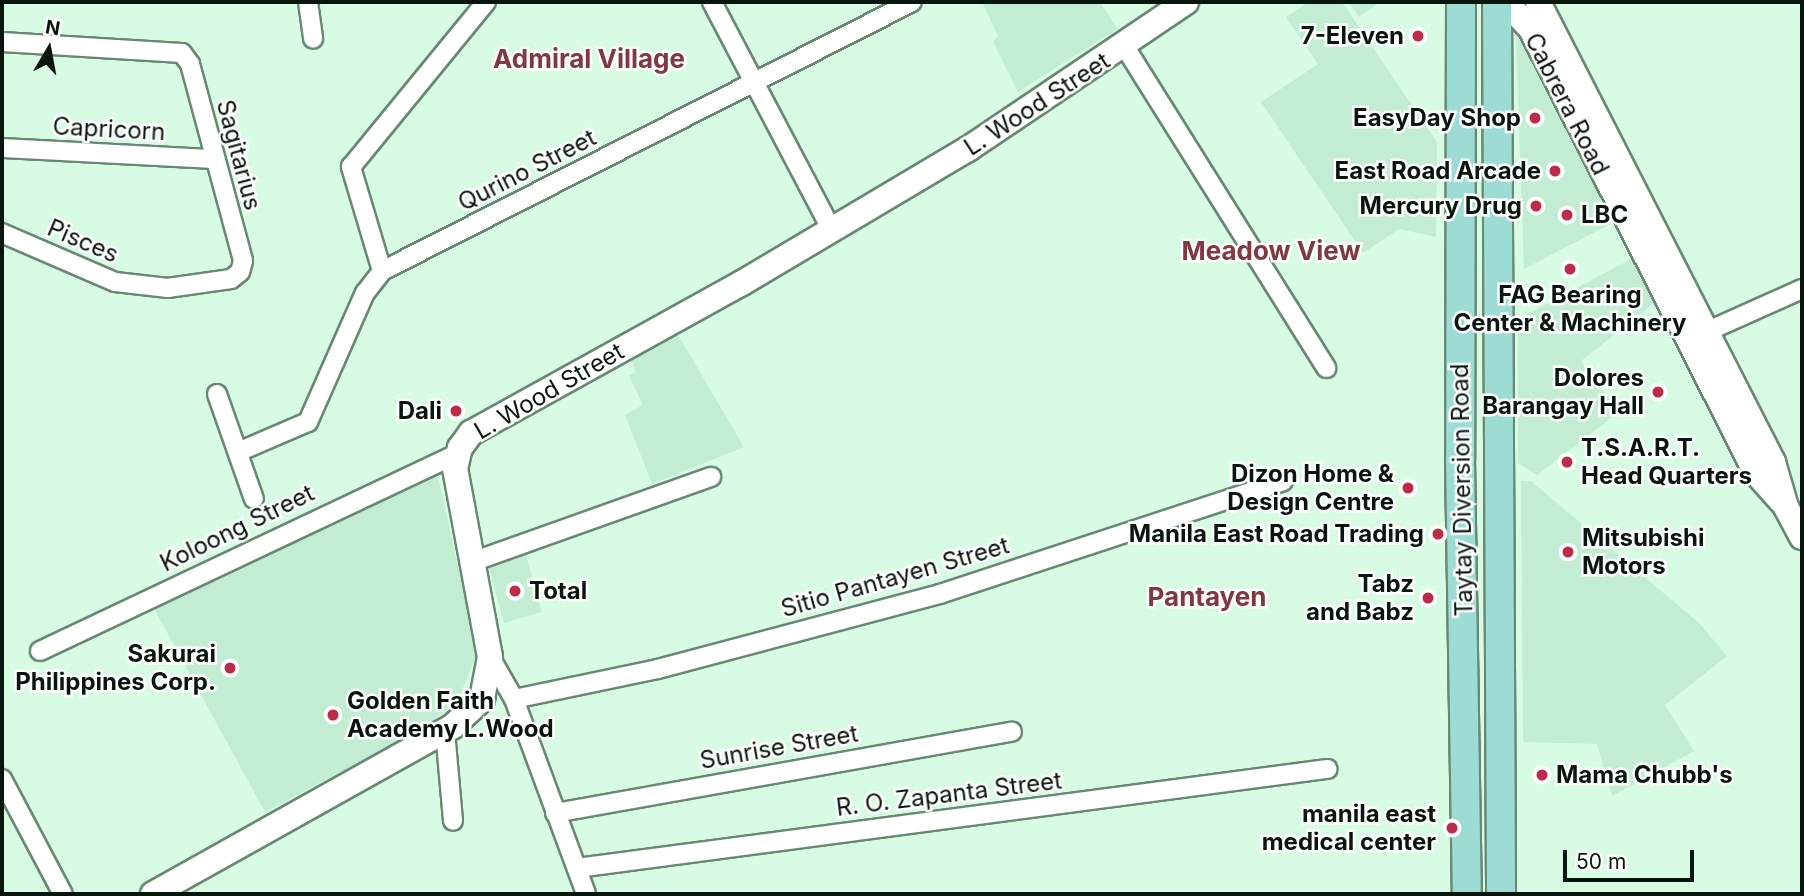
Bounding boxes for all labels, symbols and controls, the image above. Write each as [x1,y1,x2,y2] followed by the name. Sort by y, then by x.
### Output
[14,14,84,84] north arrow
[44,15,62,40] text: N
[1301,22,1404,50] place label: 7-Eleven
[1410,28,1426,44] marker: 7-Eleven
[1519,28,1615,180] street label: Cabrera Road
[493,43,685,75] district label: Admiral Village
[959,46,1115,162] street label: L. Wood Street
[210,97,268,213] street label: Sagitarius
[1353,104,1521,132] place label: EasyDay Shop
[1527,110,1543,126] marker: EasyDay Shop
[52,112,166,146] street label: Capricorn
[453,123,601,217] street label: Qurino Street
[1335,157,1541,185] place label: East Road Arcade
[1547,163,1563,179] marker: East Road Arcade
[1360,192,1522,220] place label: Mercury Drug
[1528,198,1544,214] marker: Mercury Drug
[1581,201,1628,229] place label: LBC
[1559,207,1575,223] marker: LBC
[43,213,123,269] street label: Pisces
[1182,235,1360,267] district label: Meadow View
[1562,261,1578,277] marker: FAG Bearing Center & Machinery
[1454,281,1686,337] place label: FAG Bearing Center & Machinery
[469,337,629,445] street label: L. Wood Street
[1445,363,1479,617] street label: Taytay Diversion Road
[1482,364,1644,420] place label: Dolores Barangay Hall
[1650,384,1666,400] marker: Dolores Barangay Hall
[398,397,442,425] place label: Dali
[448,403,464,419] marker: Dali
[1581,434,1752,490] place label: T.S.A.R.T. Head Quarters
[1559,454,1575,470] marker: T.S.A.R.T. Head Quarters
[1227,460,1394,516] place label: Dizon Home & Design Centre
[155,478,319,578] street label: Koloong Street
[1400,480,1416,496] marker: Dizon Home & Design Centre
[1129,520,1424,548] place label: Manila East Road Trading
[1582,524,1704,580] place label: Mitsubishi Motors
[1430,526,1446,542] marker: Manila East Road Trading
[778,531,1012,623] street label: Sitio Pantayen Street
[1560,544,1576,560] marker: Mitsubishi Motors
[1306,570,1414,626] place label: Tabz and Babz
[529,577,587,605] place label: Total
[1148,581,1266,613] district label: Pantayen
[507,583,523,599] marker: Total
[1420,590,1436,606] marker: Tabz and Babz
[15,640,216,696] place label: Sakurai Philippines Corp.
[222,660,238,676] marker: Sakurai Philippines Corp.
[347,687,554,743] place label: Golden Faith Academy L.Wood
[325,707,341,723] marker: Golden Faith Academy L.Wood
[698,719,860,775] street label: Sunrise Street
[1556,761,1733,789] place label: Mama Chubb's
[835,766,1063,822] street label: R. O. Zapanta Street
[1534,767,1550,783] marker: Mama Chubb's
[1262,800,1436,856] place label: manila east medical center
[1442,818,1462,838] marker: manila east medical center
[1566,836,1697,880] scale bar
[1576,849,1626,874] text: 50 m

